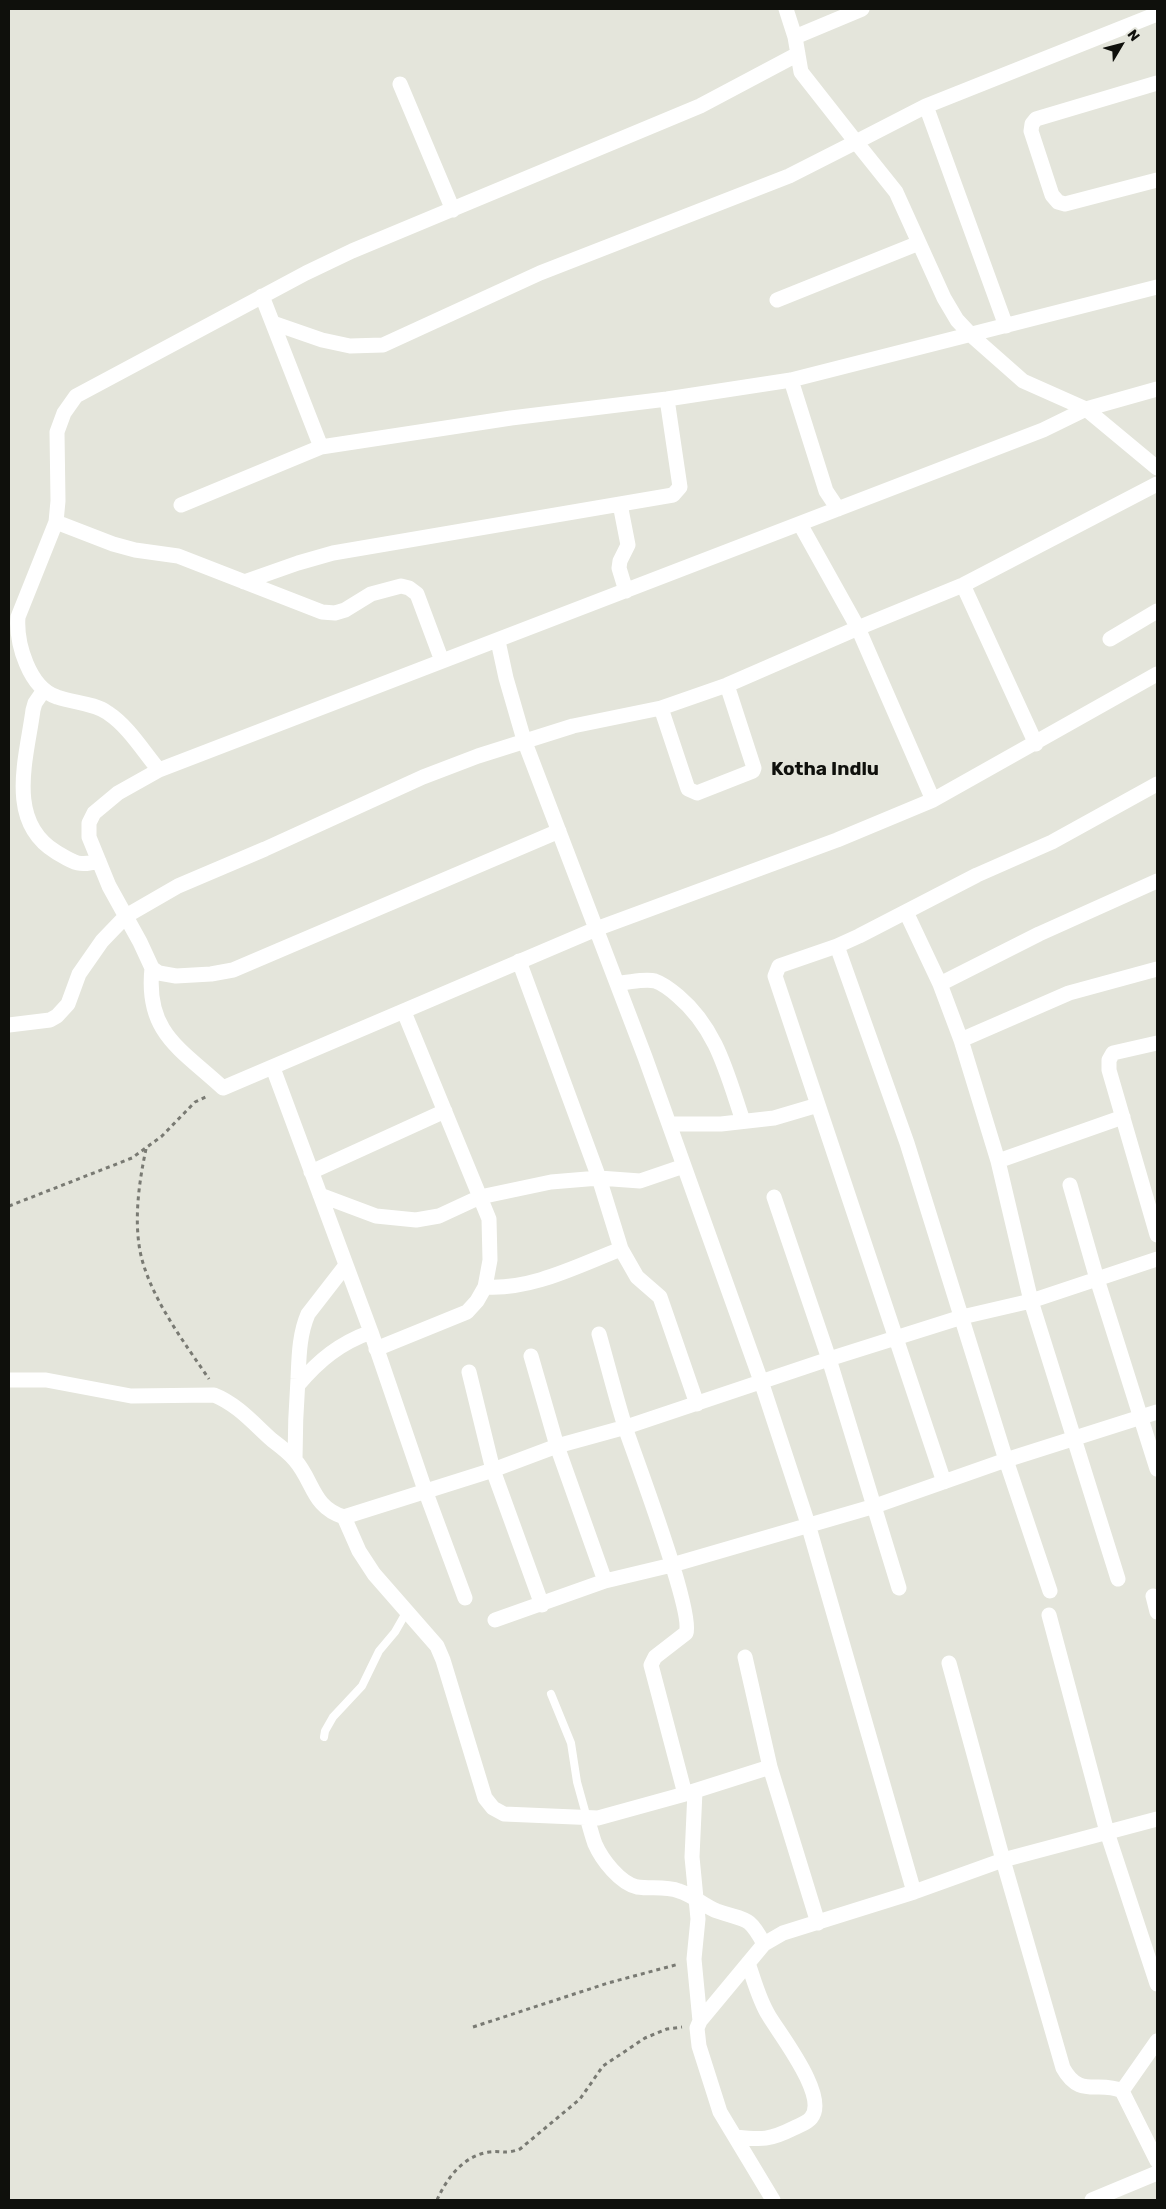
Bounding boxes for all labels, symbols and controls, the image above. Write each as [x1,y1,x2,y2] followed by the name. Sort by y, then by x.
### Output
[1096,20,1146,70] north arrow
[1124,27,1143,45] text: N
[771,759,879,781] district label: Kotha Indlu

